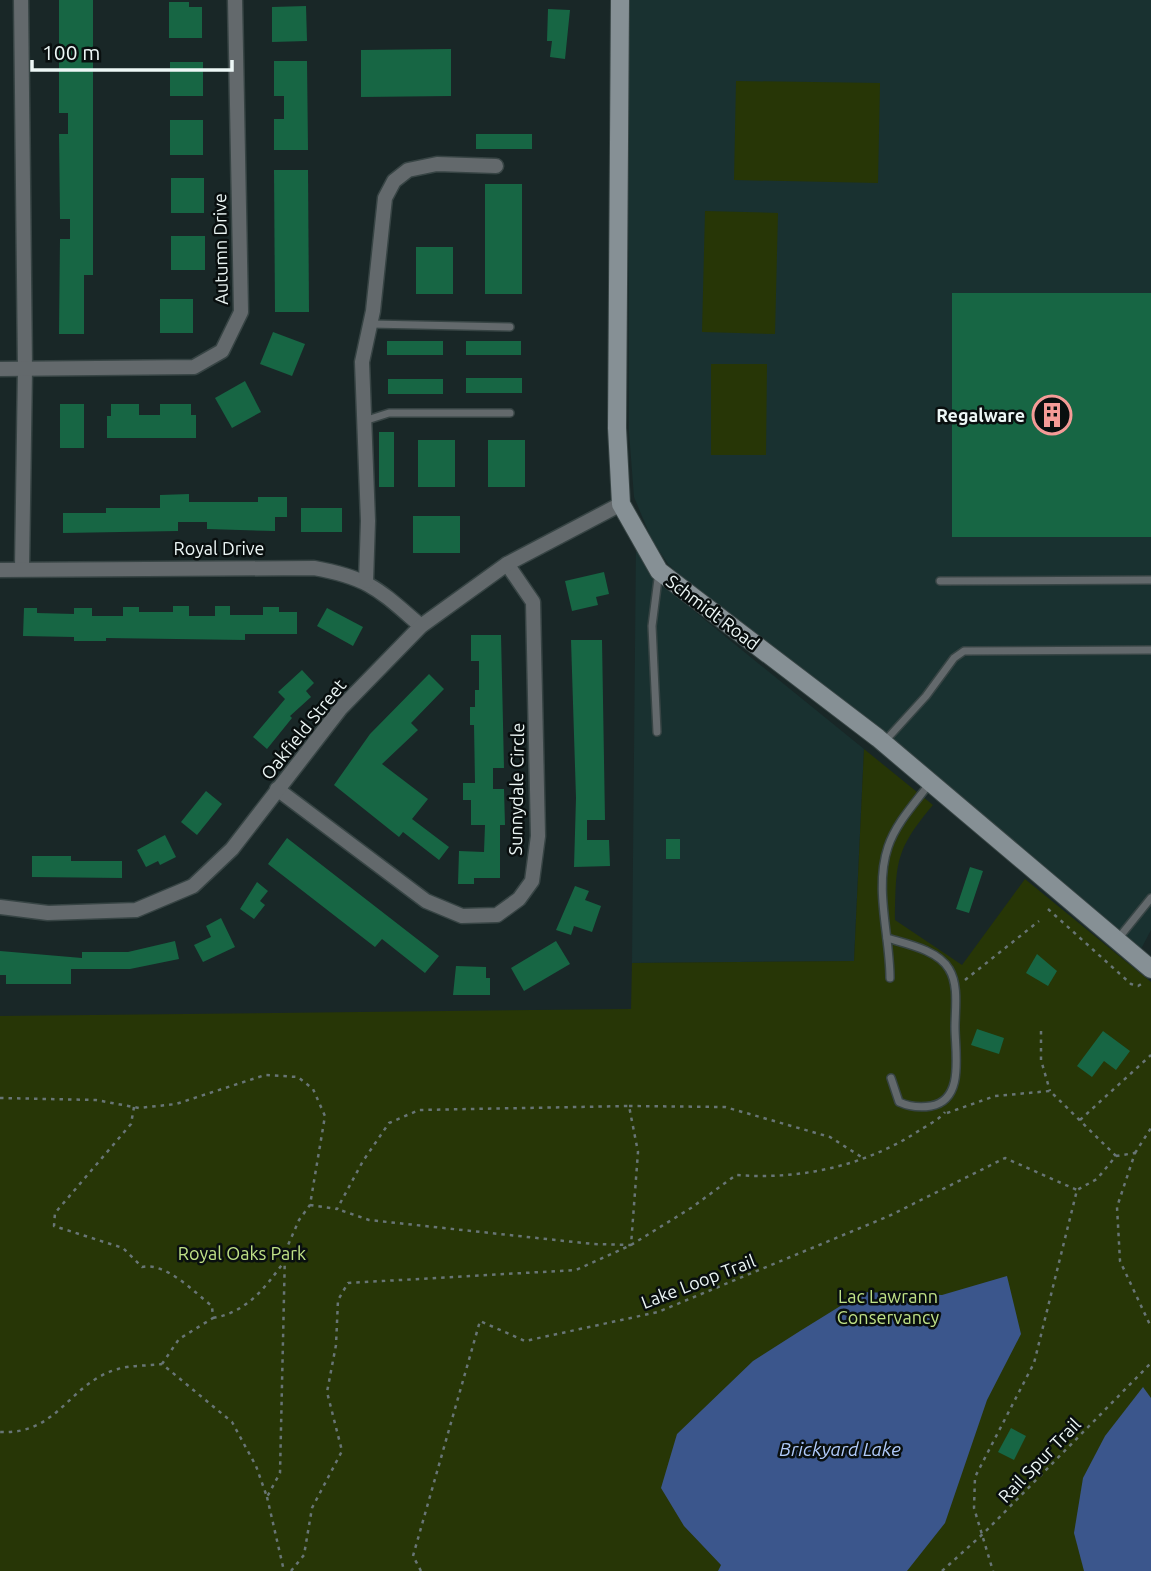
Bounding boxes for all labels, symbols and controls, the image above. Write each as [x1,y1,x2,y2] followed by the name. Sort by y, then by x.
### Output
[32,28,231,72] scale bar
[42,40,100,64] text: 100 m
[209,193,231,305] street label: Autumn Drive
[1031,394,1073,436] building icon: Regalware
[936,405,1025,425] place label: Regalware
[174,538,264,558] street label: Royal Drive
[663,571,763,653] street label: Schmidt Road
[256,675,350,783] street label: Oakfield Street
[505,723,527,855] street label: Sunnydale Circle
[178,1243,306,1263] park label: Royal Oaks Park
[638,1250,758,1312] street label: Lake Loop Trail
[837,1286,939,1327] park label: Lac Lawrann Conservancy
[994,1414,1084,1506] street label: Rail Spur Trail
[779,1438,901,1460] water label: Brickyard Lake

